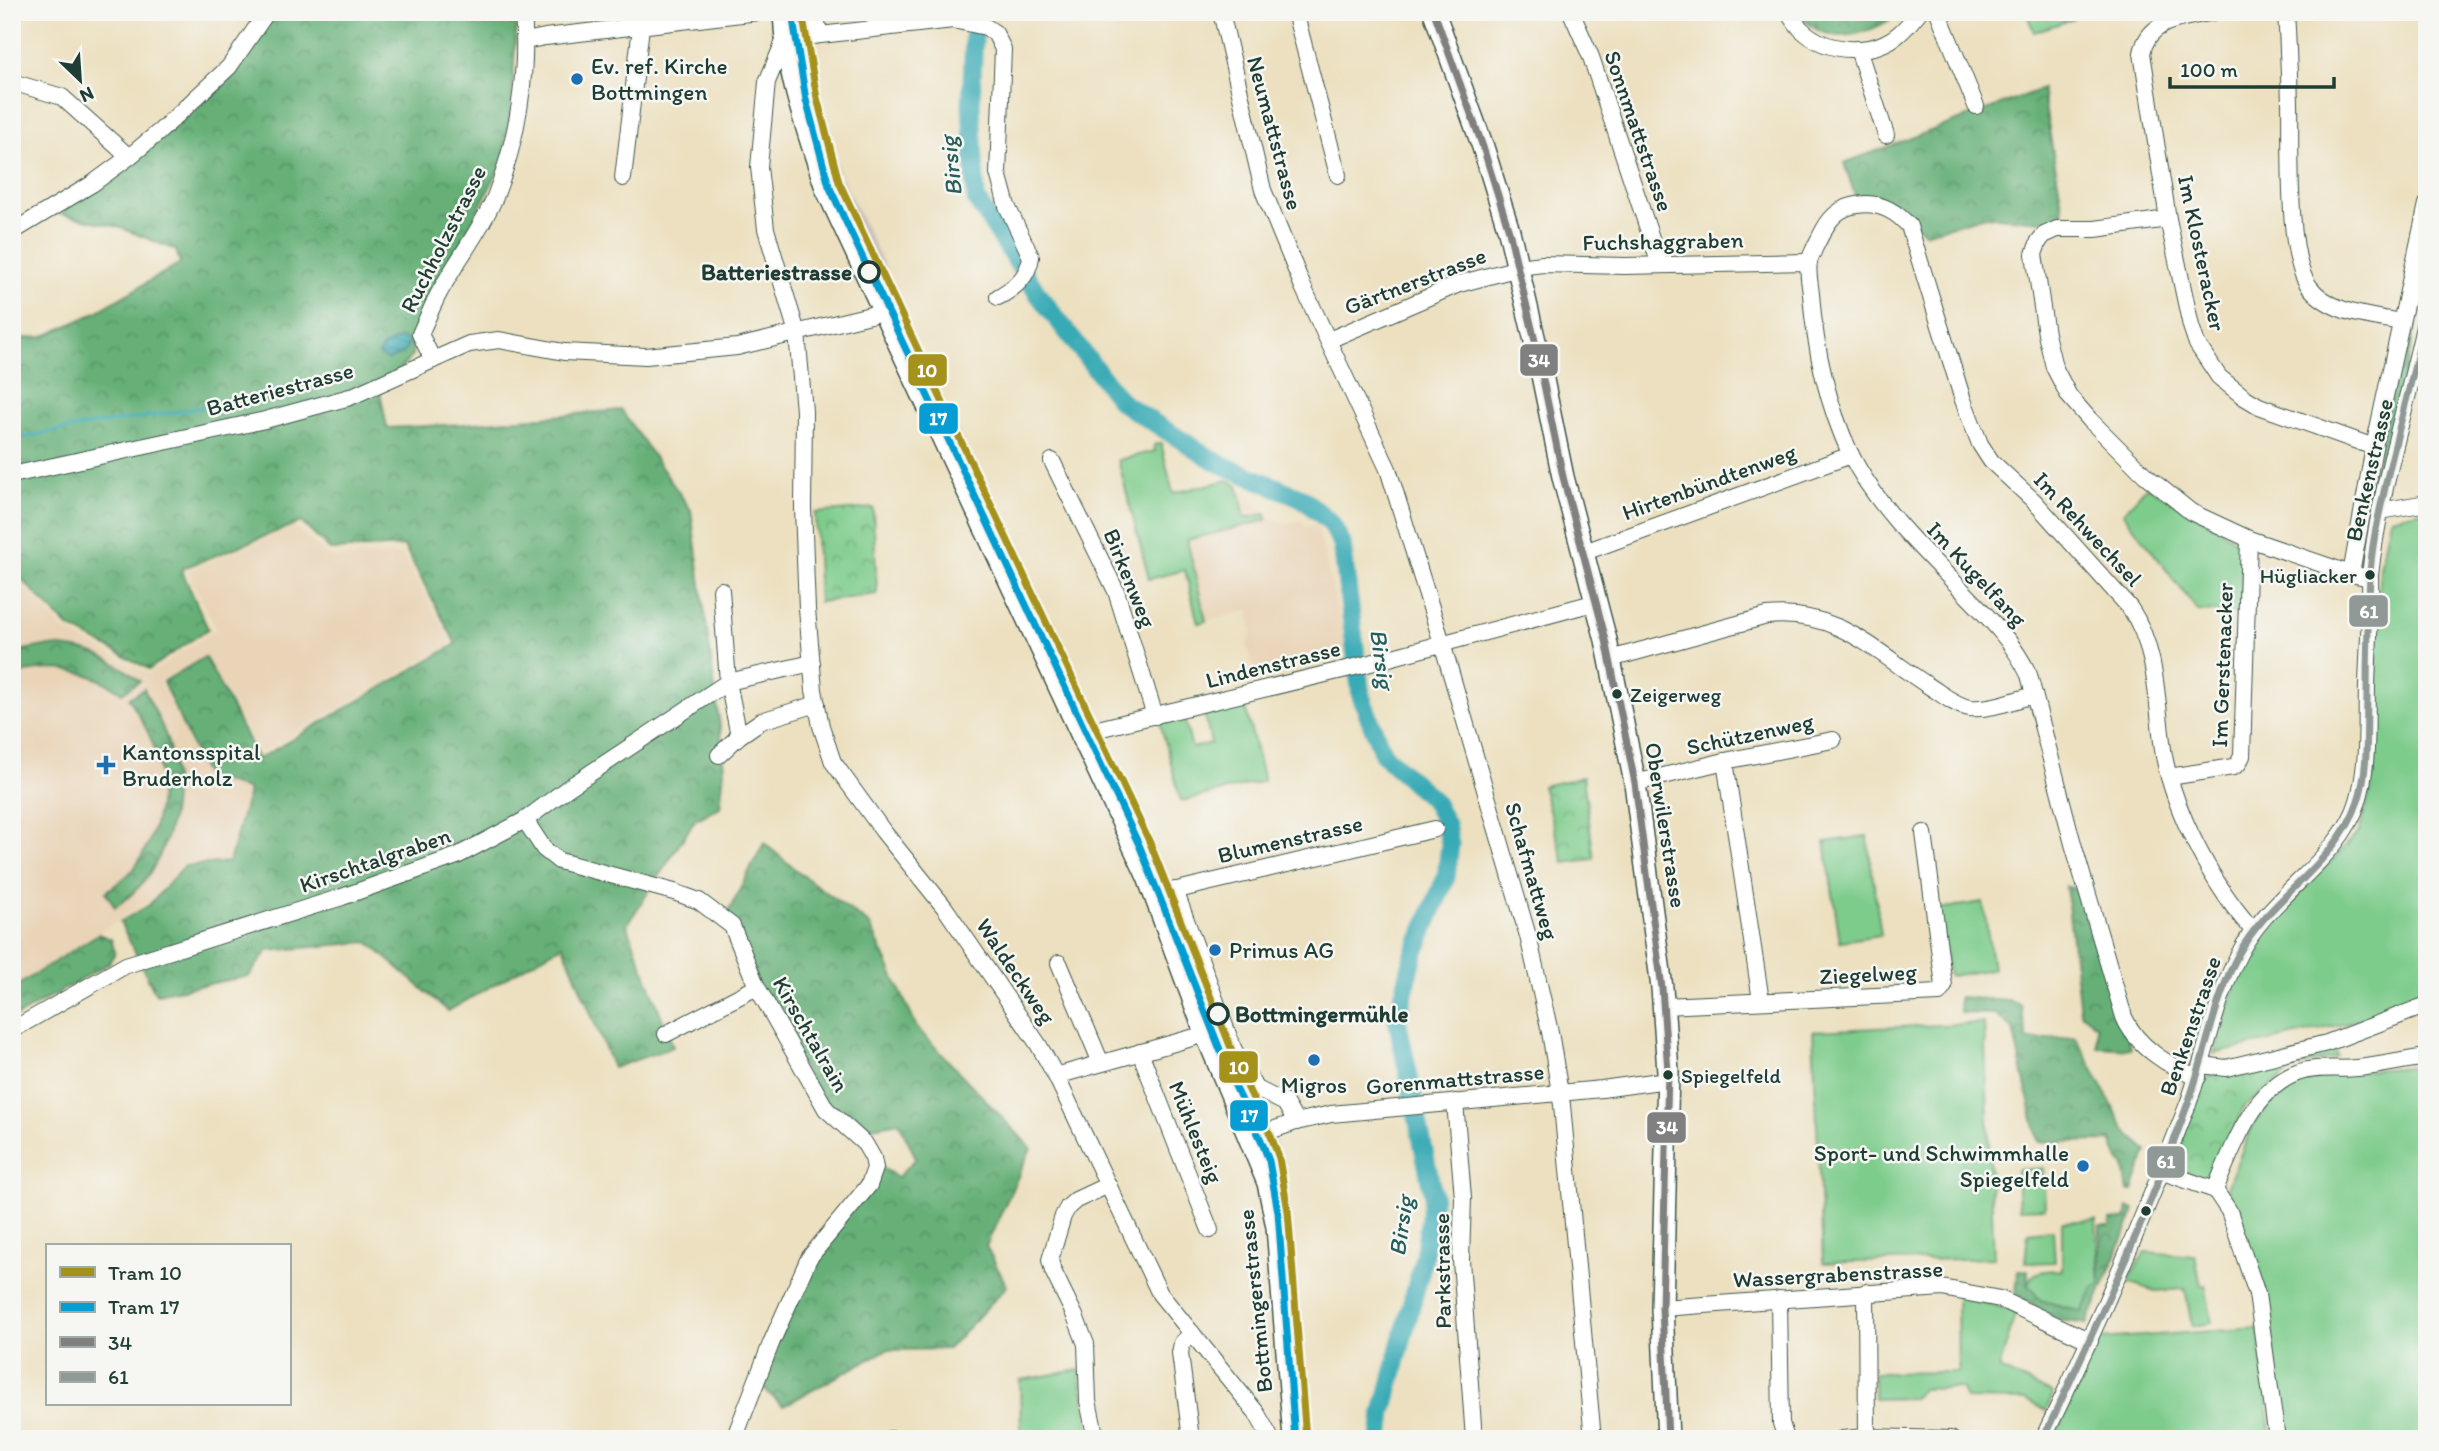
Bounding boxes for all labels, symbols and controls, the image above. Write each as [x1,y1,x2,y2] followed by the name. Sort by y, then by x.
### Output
[46,46,116,116] north arrow
[2170,46,2334,90] scale bar
[1598,47,1680,215] street label: Sonnmattstrasse
[591,52,728,106] place label: Ev. ref. Kirche Bottmingen
[1241,53,1309,213] street label: Neumattstrasse
[2180,57,2238,82] text: 100 m
[569,71,585,87] marker: Ev. ref. Kirche Bottmingen
[76,82,98,108] text: N
[933,132,968,198] water label: Birsig
[394,161,492,317] street label: Ruchholzstrasse
[2172,172,2232,334] street label: Im Klosteracker
[1582,226,1744,256] street label: Fuchshaggraben
[1340,241,1490,321] street label: Gärtnerstrasse
[701,258,852,286] place label: Batteriestrasse
[858,261,880,283] marker: Batteriestrasse
[1519,343,1559,377] line badge: 34
[1528,349,1550,372] text: 34
[907,353,948,387] line badge: 10
[203,356,357,422] street label: Batteriestrasse
[917,359,938,382] text: 10
[2339,396,2399,544] street label: Benkenstrasse
[918,402,959,435] line badge: 17
[929,407,948,430] text: 17
[1618,437,1800,526] street label: Hirtenbündtenweg
[2028,466,2149,593] street label: Im Rehwechsel
[1921,515,2033,633] street label: Im Kugelfang
[1098,525,1163,632] street label: Birkenweg
[2260,563,2357,588] place label: Hügliacker
[2363,568,2377,582] marker: Hügliacker
[2205,582,2239,748] street label: Im Gerstenacker
[2348,594,2389,628] line badge: 61
[2360,600,2379,623] text: 61
[1364,627,1401,693] water label: Birsig
[1203,634,1343,694] street label: Lindenstrasse
[1630,682,1721,707] place label: Zeigerweg
[1610,687,1624,701] marker: Zeigerweg
[1684,707,1816,761] street label: Schützenweg
[122,738,261,792] place label: Kantonsspital Bruderholz
[1639,740,1693,910] street label: Oberwilerstrasse
[96,755,116,775] marker: Kantonsspital Bruderholz
[1499,799,1565,943] street label: Schafmattweg
[1215,809,1365,869] street label: Blumenstrasse
[296,821,454,899] street label: Kirschtalgraben
[970,913,1062,1029] street label: Waldeckweg
[1229,936,1334,964] place label: Primus AG
[1207,942,1223,958] marker: Primus AG
[2153,952,2227,1100] street label: Benkenstrasse
[1818,957,1918,991] street label: Ziegelweg
[767,971,855,1097] street label: Kirschtalrain
[1235,1000,1408,1028] place label: Bottmingermühle
[1207,1003,1229,1025] marker: Bottmingermühle
[1218,1050,1259,1084] line badge: 10
[1306,1052,1322,1068] marker: Migros
[1229,1056,1250,1079] text: 10
[1365,1057,1545,1101] street label: Gorenmattstrasse
[1681,1063,1781,1088] place label: Spiegelfeld
[1661,1068,1675,1082] marker: Spiegelfeld
[1281,1071,1347,1099] place label: Migros
[1163,1077,1229,1188] street label: Mühlesteig
[1229,1099,1269,1132] line badge: 17
[1240,1104,1259,1127] text: 17
[1646,1111,1687,1144] line badge: 34
[1656,1116,1678,1139] text: 34
[1814,1139,2069,1193] place label: Sport- und Schwimmhalle Spiegelfeld
[2146,1145,2186,1179] line badge: 61
[2157,1150,2176,1173] text: 61
[2075,1158,2091,1174] marker: Sport- und Schwimmhalle Spiegelfeld
[1382,1191,1419,1258] water label: Birsig
[2139,1204,2153,1218] unlabelled marker
[1231,1208,1279,1394] street label: Bottmingerstrasse
[1427,1213,1457,1329] street label: Parkstrasse
[46,1244,290,1406] legend
[1732,1255,1944,1293] street label: Wassergrabenstrasse
[108,1260,182,1285] text: Tram 10
[108,1294,179,1319] text: Tram 17
[108,1330,132,1355] text: 34
[108,1364,129,1389] text: 61

